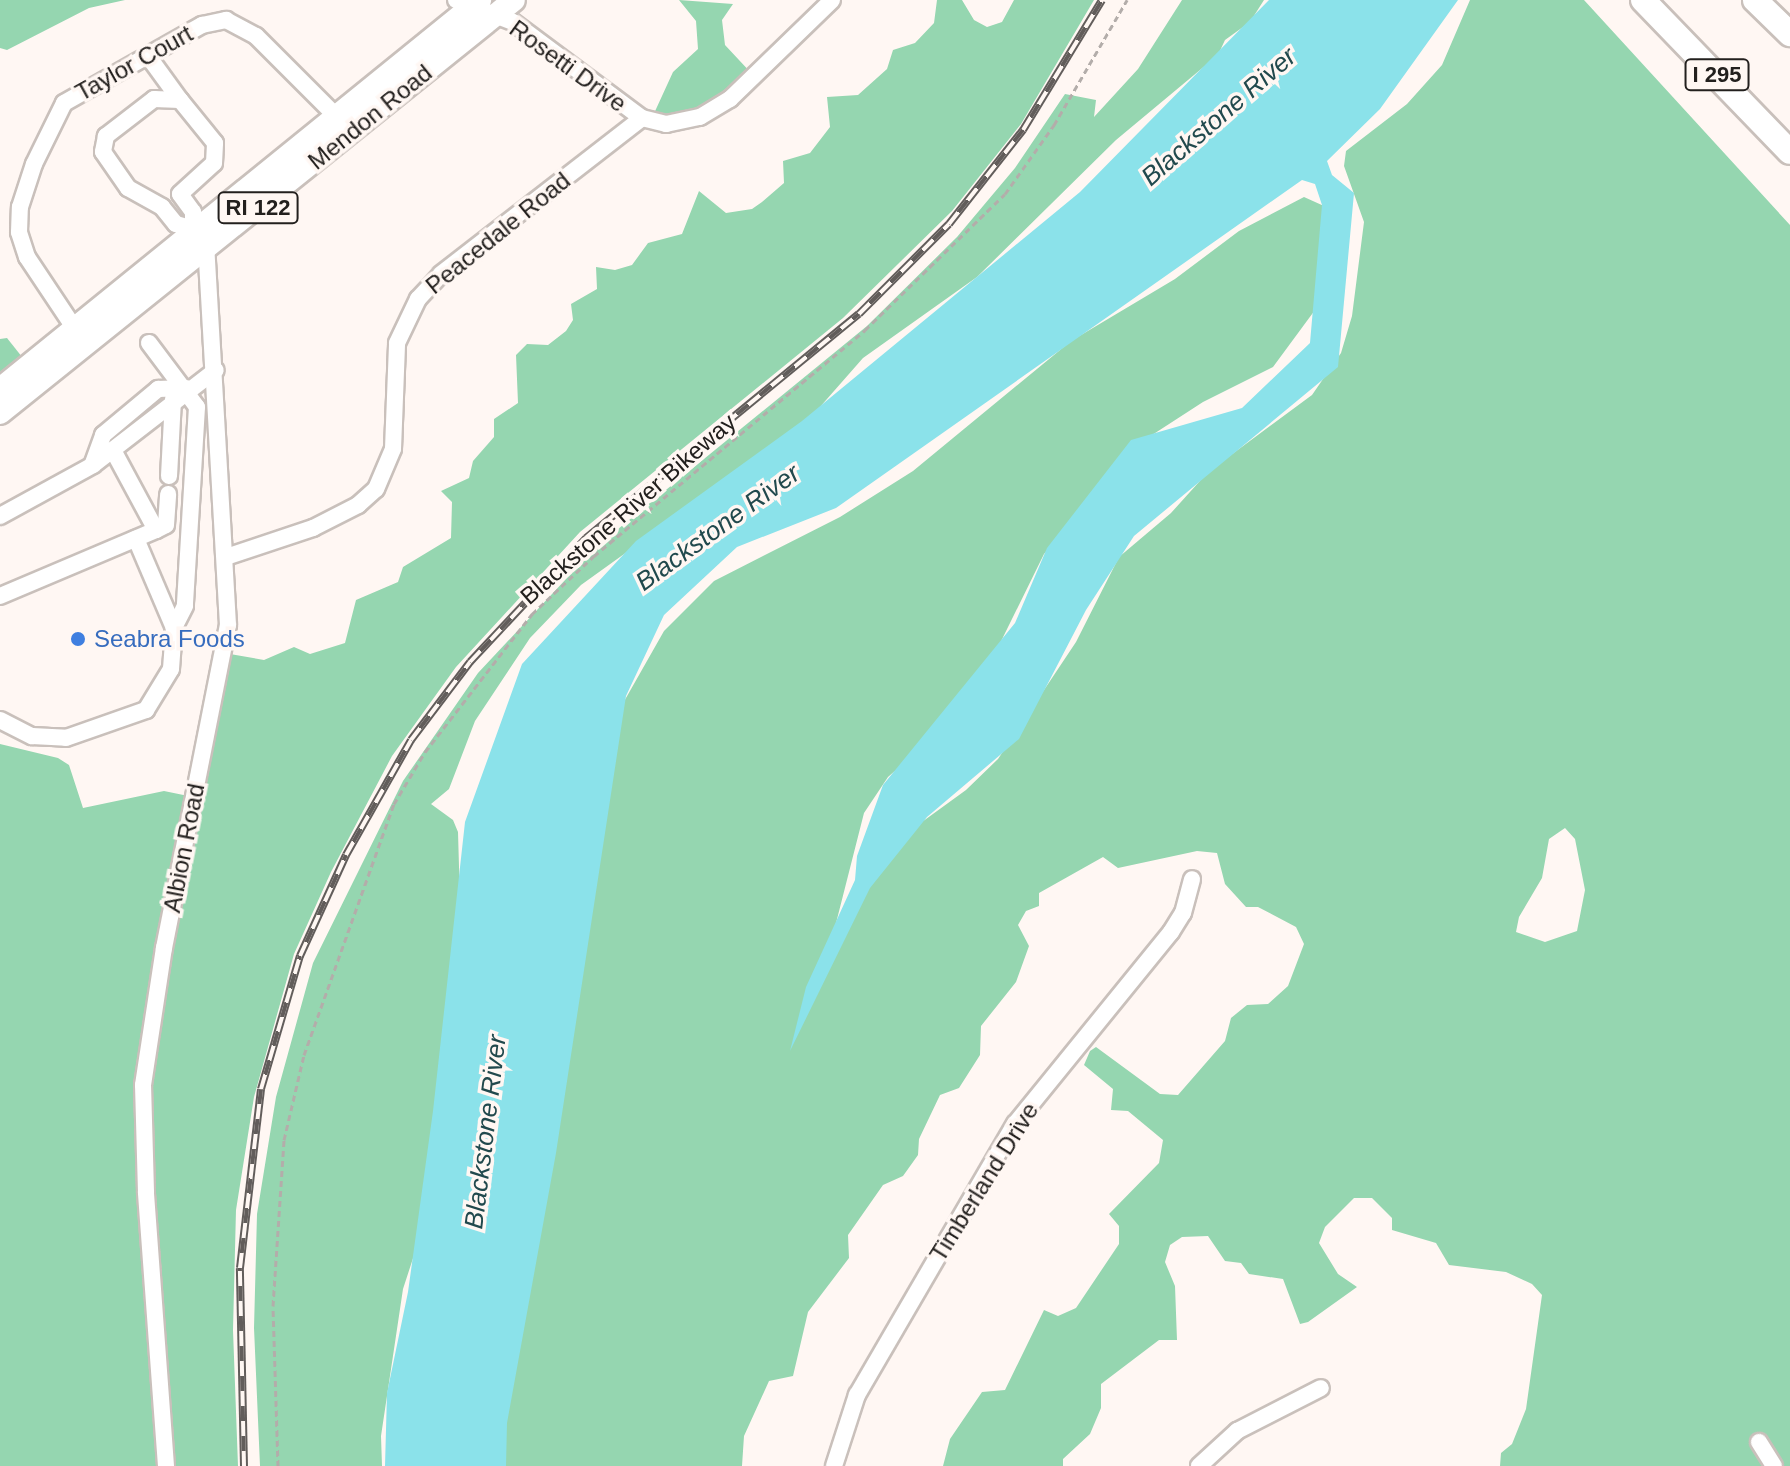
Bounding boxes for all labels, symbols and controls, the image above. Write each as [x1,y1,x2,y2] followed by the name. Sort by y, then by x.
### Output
[504,14,632,118] street label: Rosetti Drive
[70,19,198,107] street label: Taylor Court
[1135,41,1303,193] water label: Blackstone River
[1683,57,1751,93] road number: I 295
[302,58,438,176] street label: Mendon Road
[420,166,576,300] street label: Peacedale Road
[216,190,300,226] road number: RI 122
[514,408,742,610] street label: Blackstone River Bikeway
[630,458,806,598] water label: Blackstone River
[94,625,245,653] place label: Seabra Foods
[69,630,87,648] marker: Seabra Foods
[157,781,211,915] street label: Albion Road
[459,1033,513,1231] water label: Blackstone River
[924,1097,1044,1267] street label: Timberland Drive

